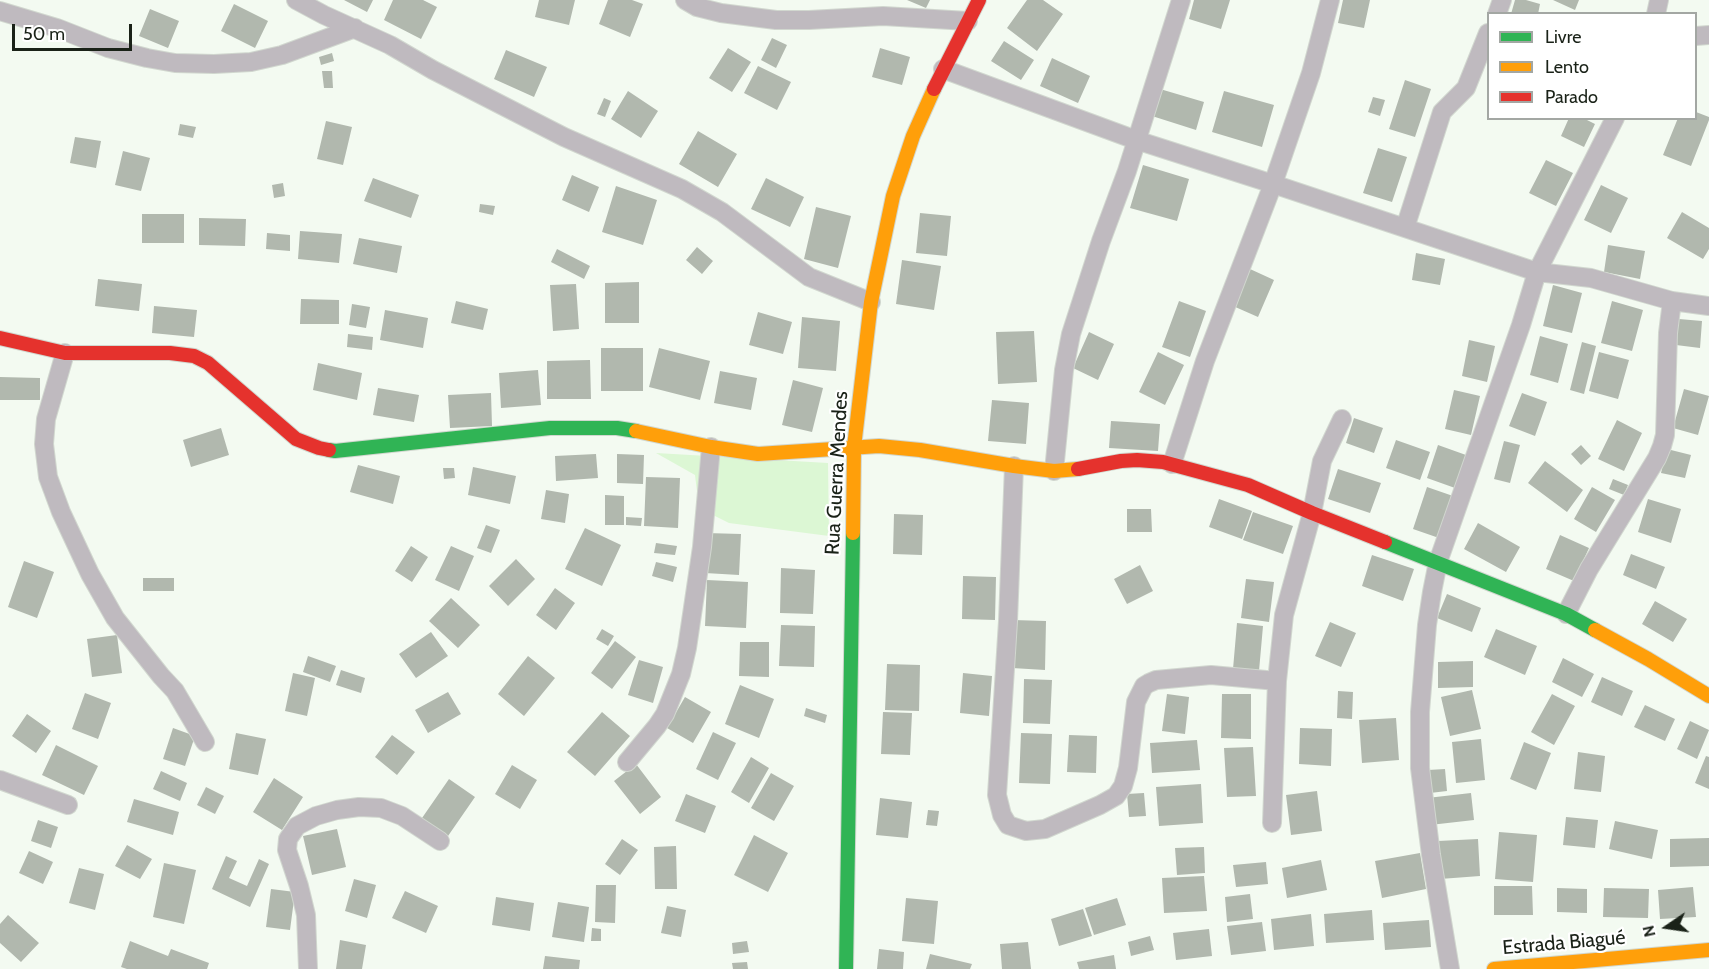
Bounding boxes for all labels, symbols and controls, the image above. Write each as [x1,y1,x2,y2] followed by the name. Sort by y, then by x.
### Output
[15,12,135,50] scale bar
[1487,12,1697,120] legend
[23,23,65,45] text: 50 m
[1545,26,1581,48] text: Livre
[1545,56,1589,78] text: Lento
[1545,86,1598,108] text: Parado
[821,390,853,556] street label: Rua Guerra Mendes
[1637,897,1697,957] north arrow
[1638,924,1660,939] text: N
[1502,926,1626,960] street label: Estrada Biagué

